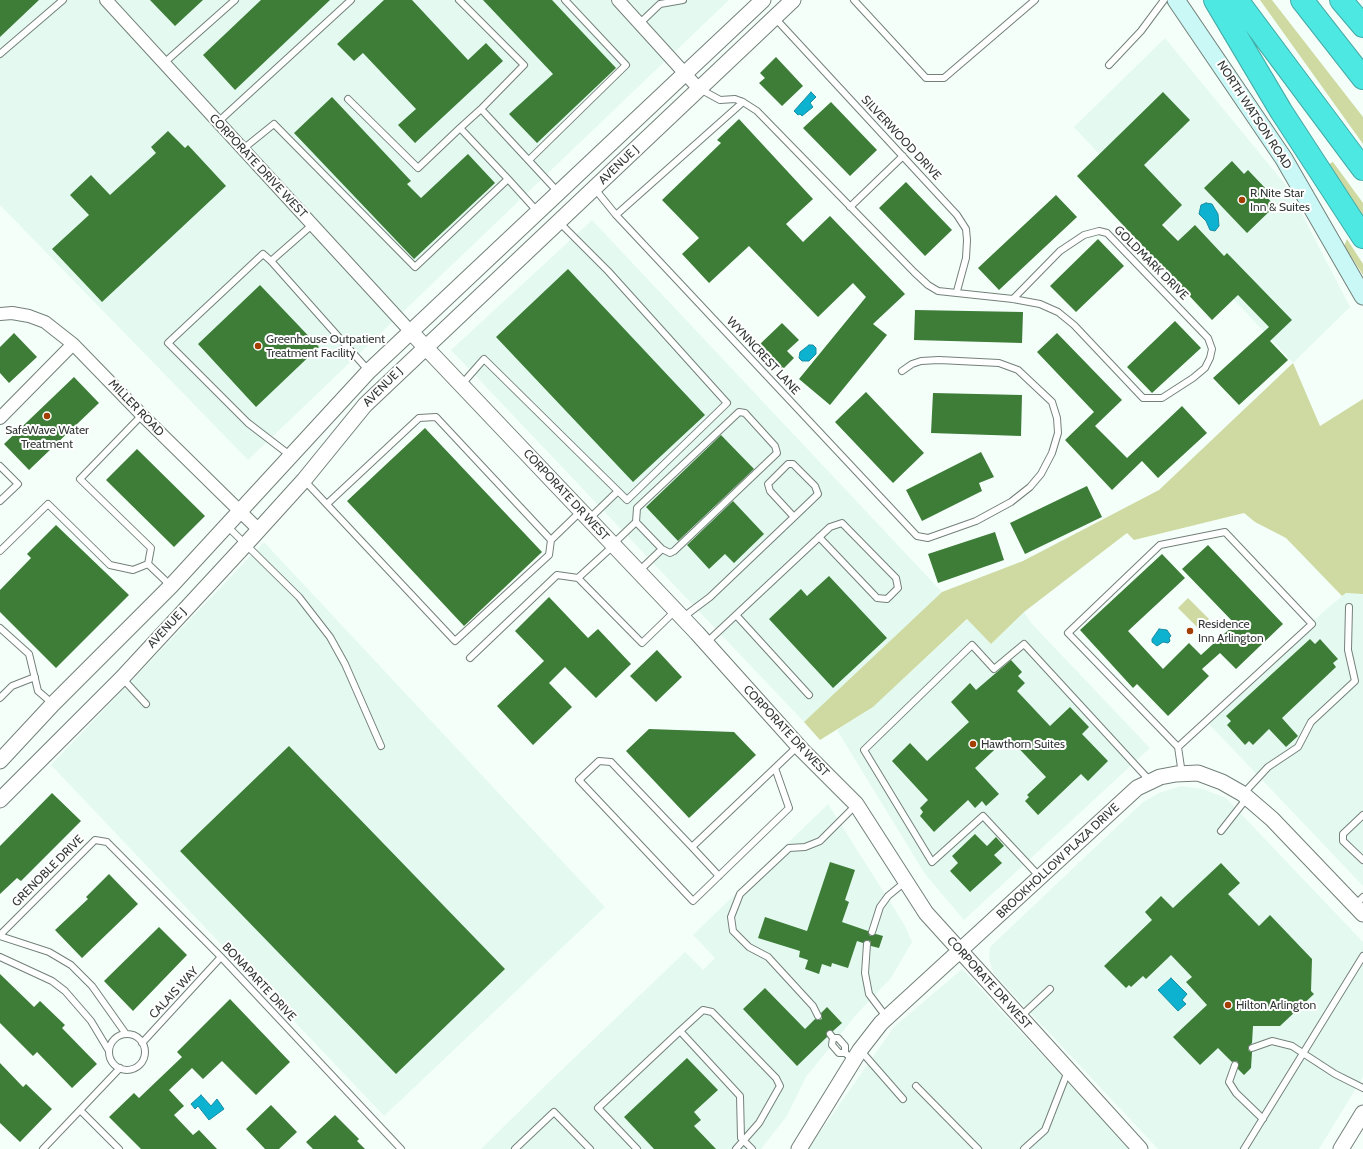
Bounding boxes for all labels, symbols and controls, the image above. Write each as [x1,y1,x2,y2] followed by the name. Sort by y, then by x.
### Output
[1214,58,1294,172] street label: NORTH WATSON ROAD
[858,93,944,183] street label: SILVERWOOD DRIVE
[206,111,310,221] street label: CORPORATE DRIVE WEST
[596,142,642,188] street label: AVENUE J
[1250,186,1310,214] place label: R Nite Star Inn & Suites
[1237,195,1247,205] marker: R Nite Star Inn & Suites
[1111,223,1191,303] street label: GOLDMARK DRIVE
[723,314,803,398] street label: WYNNCREST LANE
[266,332,385,360] place label: Greenhouse Outpatient Treatment Facility
[253,341,263,351] marker: Greenhouse Outpatient Treatment Facility
[360,364,406,410] street label: AVENUE J
[105,376,167,440] street label: MILLER ROAD
[42,411,52,421] marker: SafeWave Water Treatment
[5,423,89,451] place label: SafeWave Water Treatment
[520,446,612,544] street label: CORPORATE DR WEST
[145,605,189,651] street label: AVENUE J
[1198,617,1264,645] place label: Residence Inn Arlington
[1185,626,1195,636] marker: Residence Inn Arlington
[740,682,832,780] street label: CORPORATE DR WEST
[981,737,1065,751] place label: Hawthorn Suites
[968,739,978,749] marker: Hawthorn Suites
[994,800,1122,922] street label: BROOKHOLLOW PLAZA DRIVE
[9,832,87,910] street label: GRENOBLE DRIVE
[944,934,1034,1032] street label: CORPORATE DR WEST
[219,940,299,1024] street label: BONAPARTE DRIVE
[146,964,202,1022] street label: CALAIS WAY
[1236,998,1316,1012] place label: Hilton Arlington
[1223,1000,1233,1010] marker: Hilton Arlington

